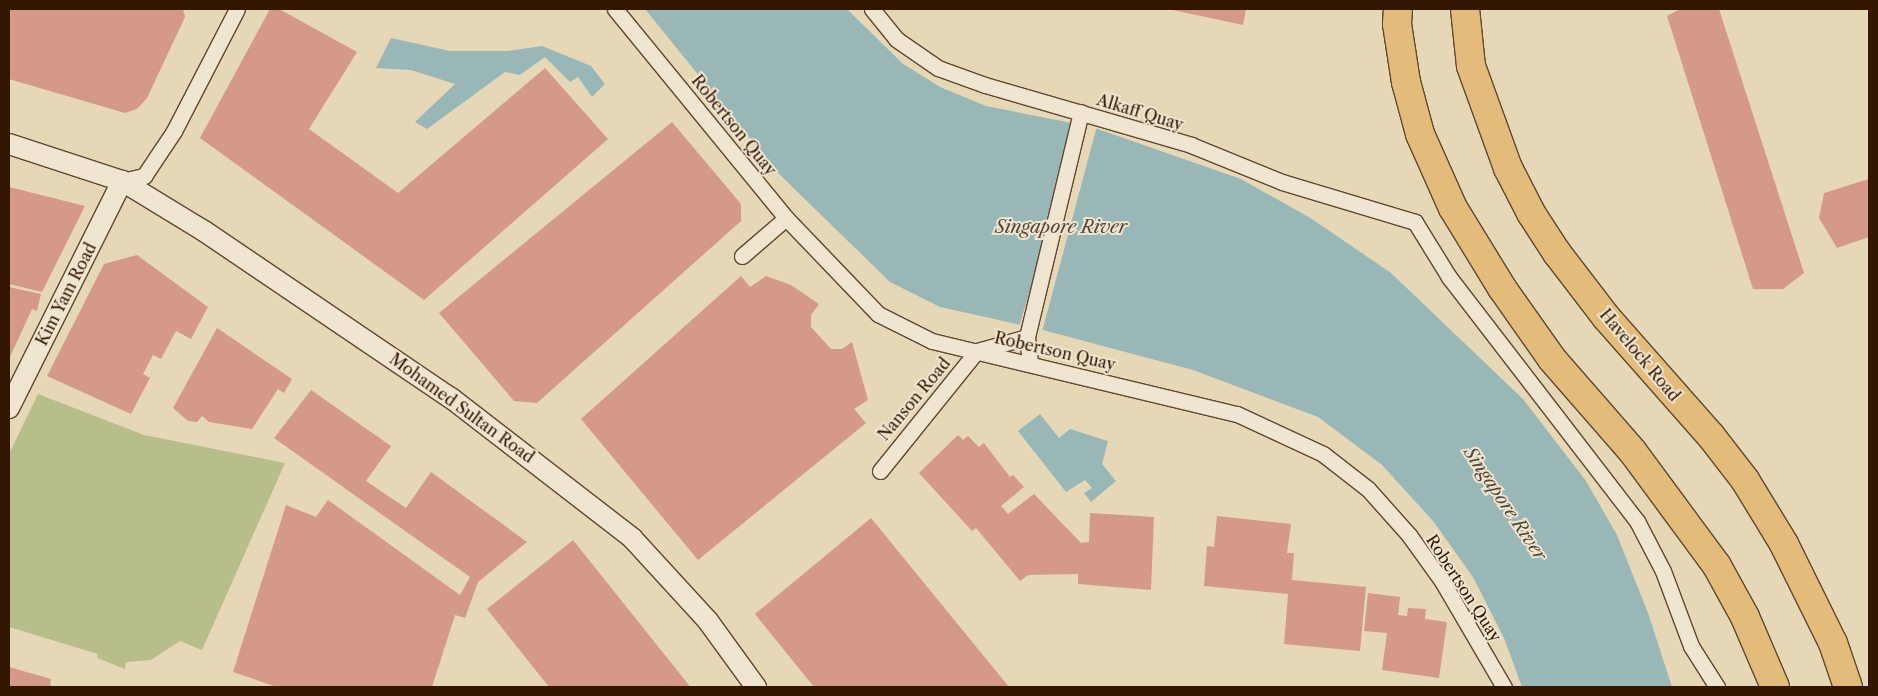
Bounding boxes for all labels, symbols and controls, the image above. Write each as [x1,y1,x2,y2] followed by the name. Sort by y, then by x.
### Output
[688,71,780,179] street label: Robertson Quay
[1094,90,1186,134] street label: Alkaff Quay
[995,216,1127,238] water label: Singapore River
[32,239,100,349] street label: Kim Yam Road
[1596,305,1684,405] street label: Havelock Road
[993,328,1117,374] street label: Robertson Quay
[386,349,538,467] street label: Mohamed Sultan Road
[874,354,954,444] street label: Nanson Road
[1459,443,1551,565] water label: Singapore River
[1422,531,1506,645] street label: Robertson Quay

